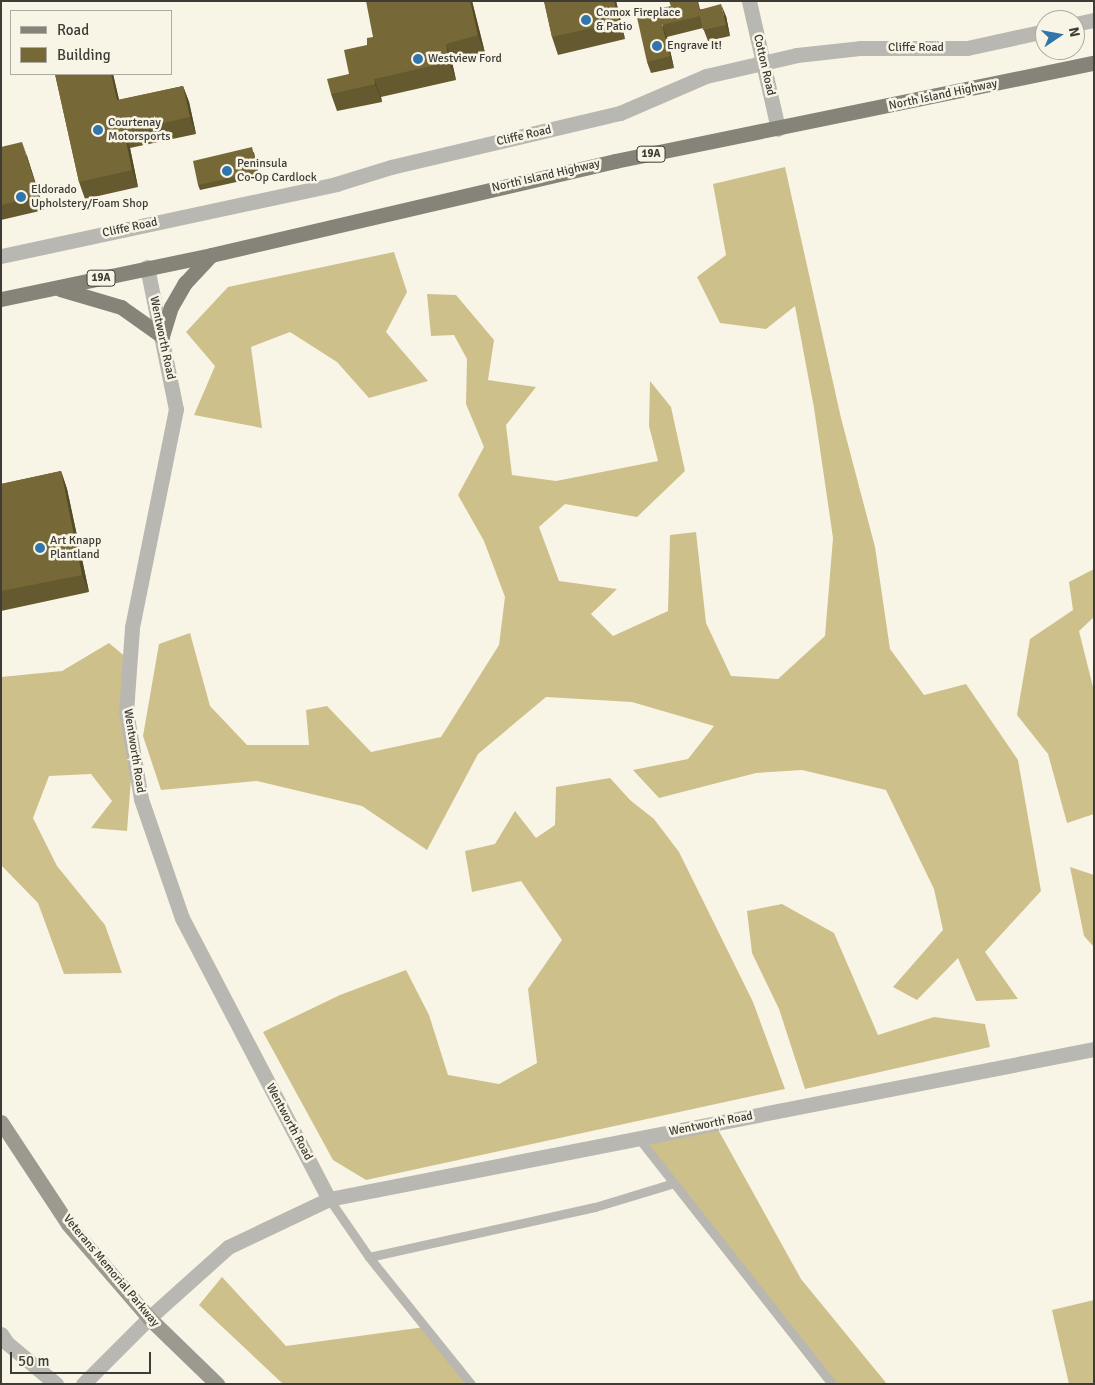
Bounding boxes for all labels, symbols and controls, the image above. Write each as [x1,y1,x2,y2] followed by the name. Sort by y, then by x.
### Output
[596,6,680,34] place label: Comox Fireplace & Patio
[10,10,172,75] legend
[1035,10,1085,60] north arrow
[580,14,592,26] marker: Comox Fireplace & Patio
[57,21,89,39] text: Road
[1065,25,1084,39] text: N
[750,33,778,97] street label: Cotton Road
[667,39,722,53] place label: Engrave It!
[651,40,663,52] marker: Engrave It!
[888,41,944,55] street label: Cliffe Road
[57,46,111,64] text: Building
[428,52,502,66] place label: Westview Ford
[412,53,424,65] marker: Westview Ford
[887,76,999,114] street label: North Island Highway
[108,116,171,144] place label: Courtenay Motorsports
[495,123,553,149] street label: Cliffe Road
[92,124,104,136] marker: Courtenay Motorsports
[636,146,666,162] road number: 19A
[237,157,317,185] place label: Peninsula Co-Op Cardlock
[491,157,601,195] street label: North Island Highway
[221,165,233,177] marker: Peninsula Co-Op Cardlock
[31,183,148,211] place label: Eldorado Upholstery/Foam Shop
[15,191,27,203] marker: Eldorado Upholstery/Foam Shop
[101,215,159,241] street label: Cliffe Road
[86,270,116,286] road number: 19A
[146,295,178,381] street label: Wentworth Road
[50,534,101,562] place label: Art Knapp Plantland
[34,542,46,554] marker: Art Knapp Plantland
[120,708,148,794] street label: Wentworth Road
[263,1081,315,1163] street label: Wentworth Road
[668,1109,754,1139] street label: Wentworth Road
[60,1212,162,1330] street label: Veterans Memorial Parkway
[12,1342,154,1374] scale bar
[18,1352,49,1370] text: 50 m

